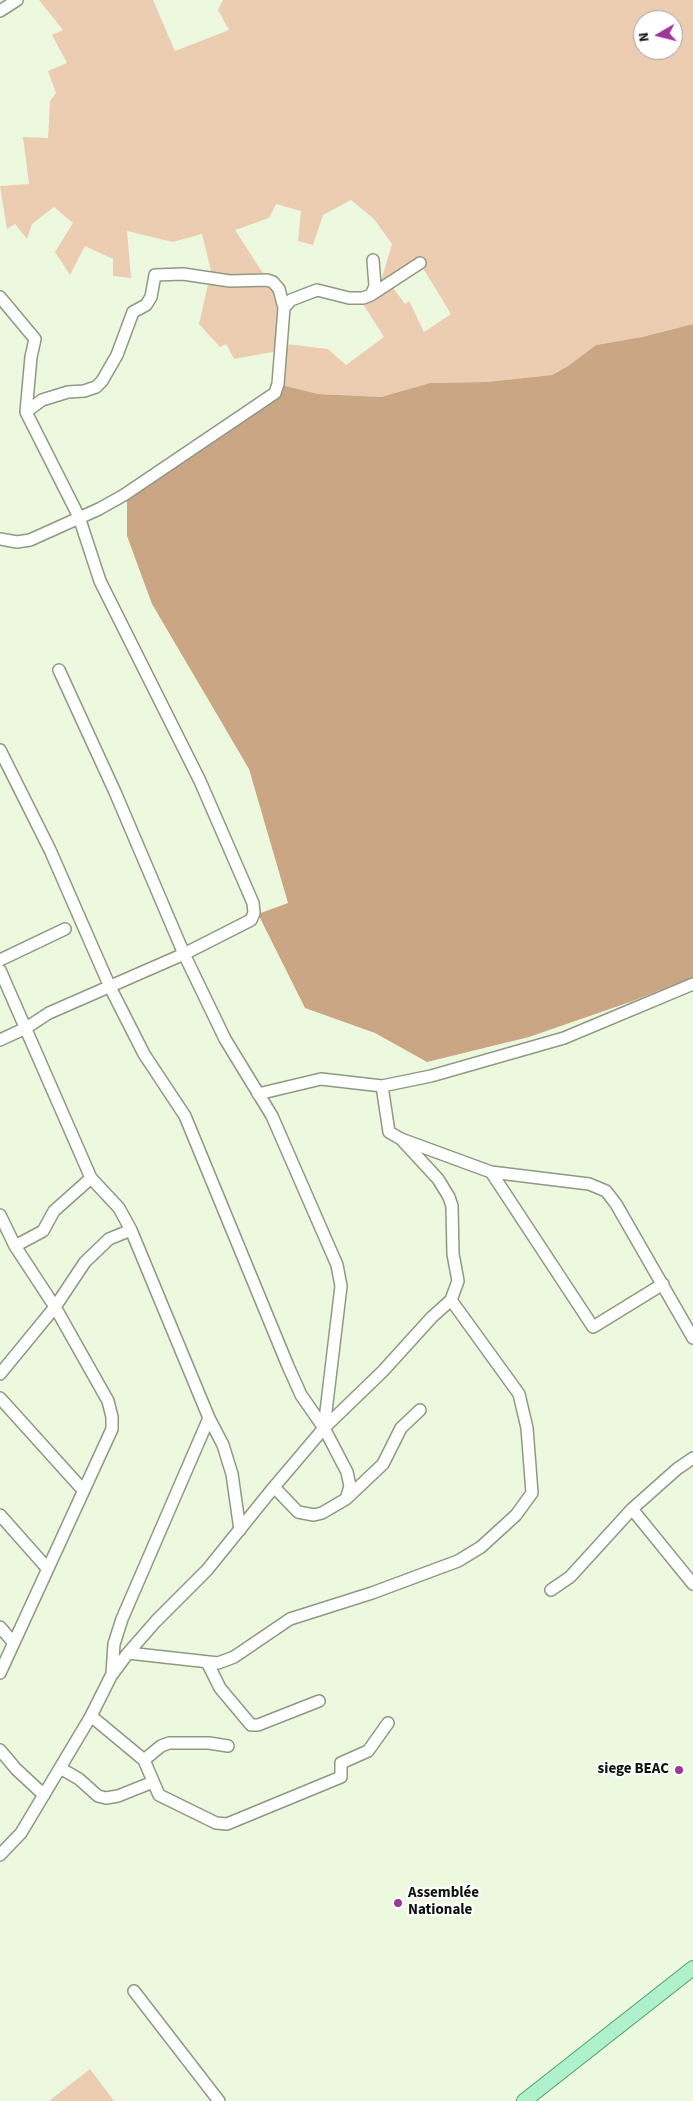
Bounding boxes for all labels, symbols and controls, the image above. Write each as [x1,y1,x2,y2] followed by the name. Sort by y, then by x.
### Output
[633,10,683,60] north arrow
[634,31,655,43] text: N
[598,1761,669,1779] place label: siege BEAC
[673,1764,685,1776] marker: siege BEAC
[408,1885,479,1920] place label: Assemblée Nationale
[392,1897,404,1909] marker: Assemblée Nationale

